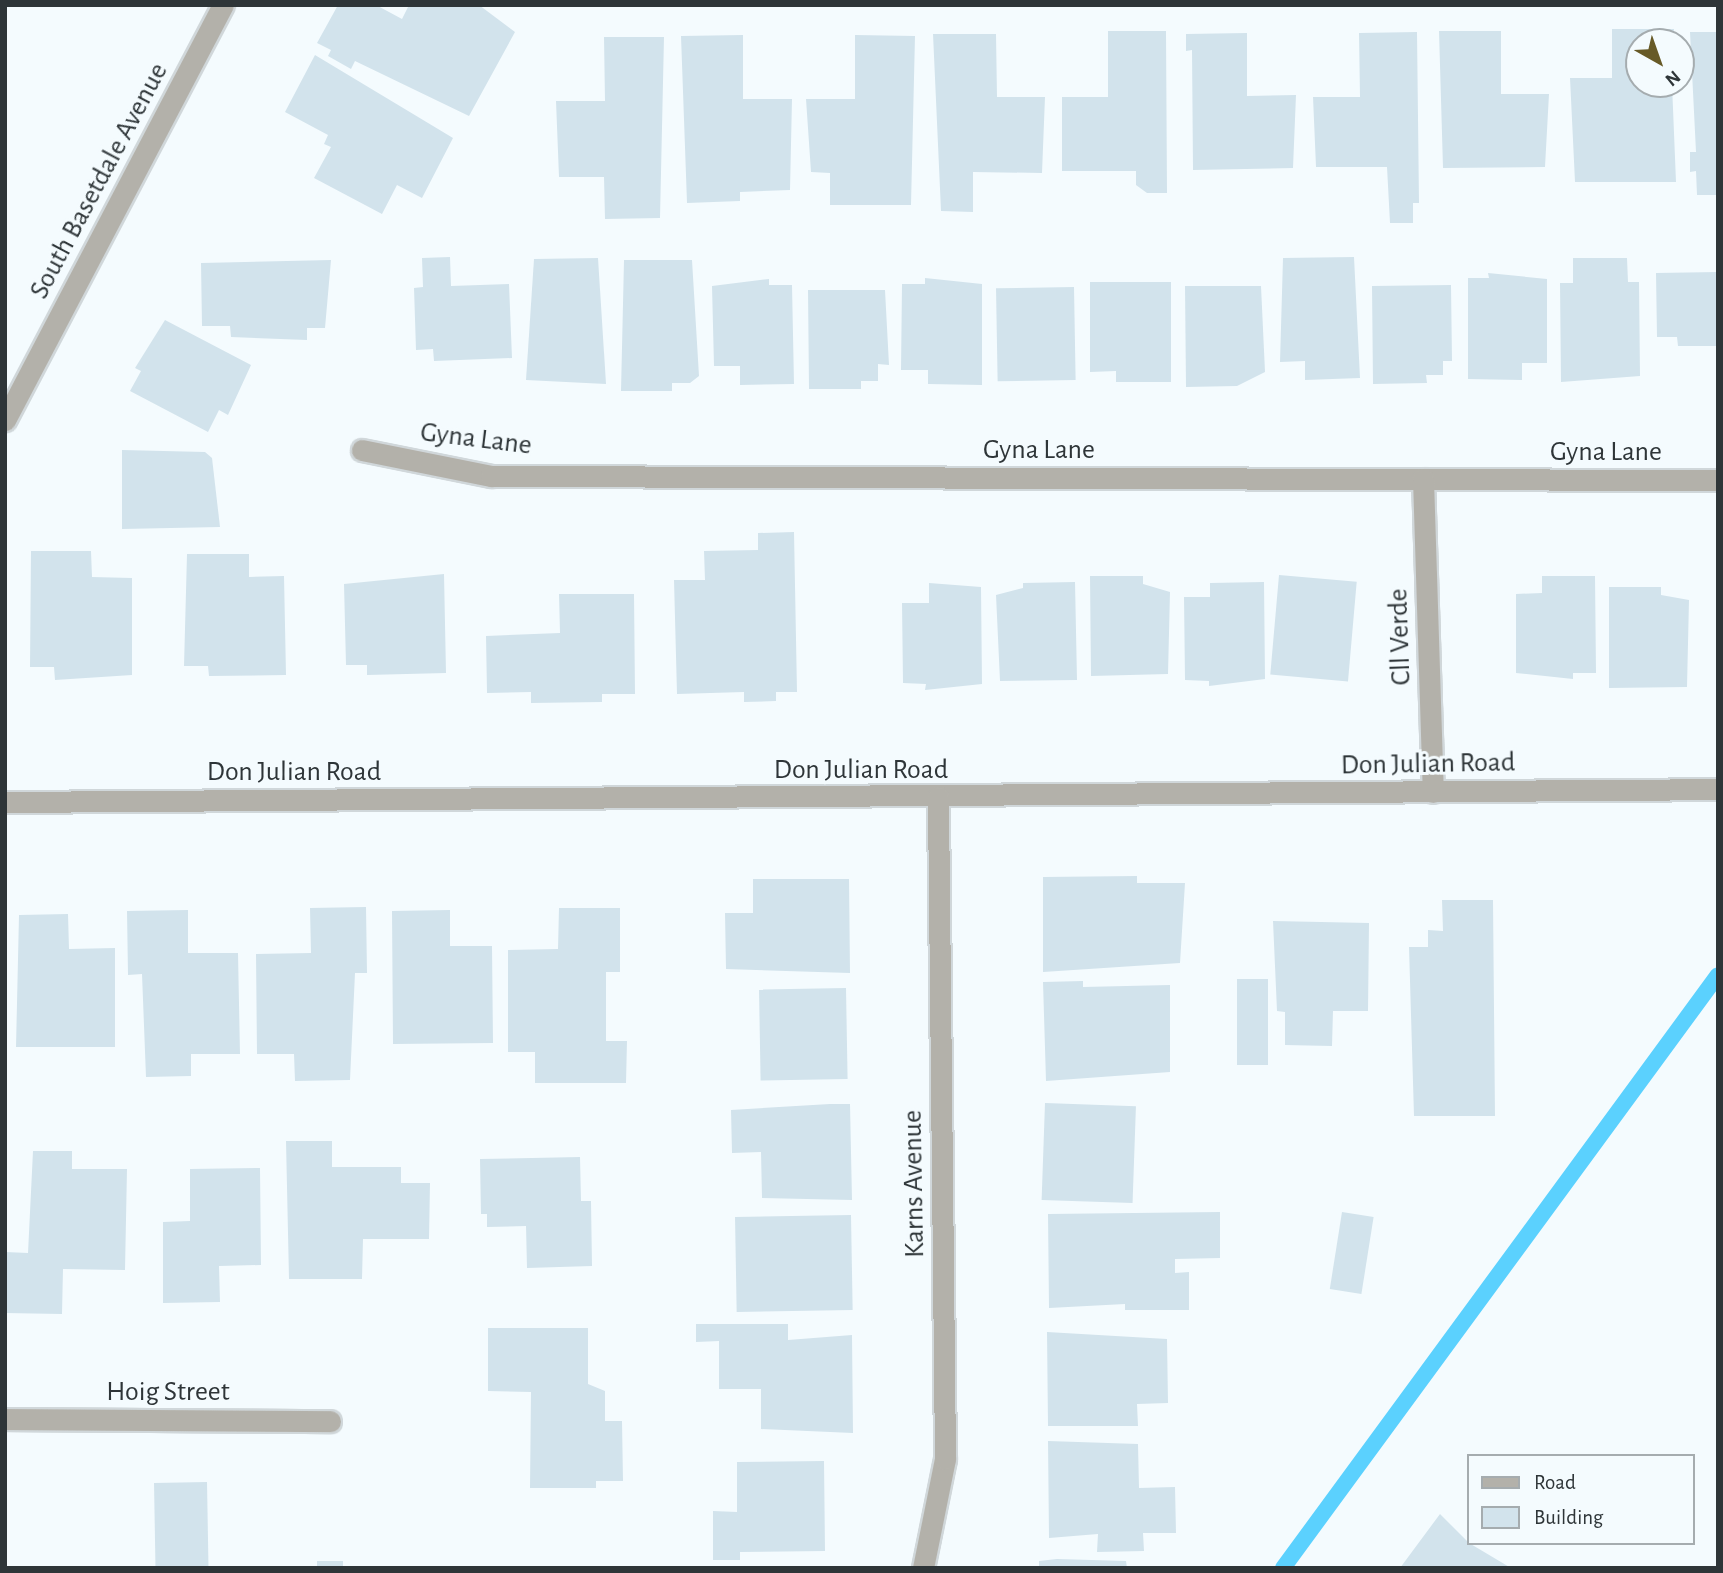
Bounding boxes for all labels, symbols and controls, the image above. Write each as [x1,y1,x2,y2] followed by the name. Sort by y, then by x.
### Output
[1625,28,1695,98] north arrow
[23,57,175,305] street label: South Basetdale Avenue
[1661,66,1684,89] text: N
[418,416,534,462] street label: Gyna Lane
[983,433,1095,467] street label: Gyna Lane
[1550,435,1662,469] street label: Gyna Lane
[1382,588,1418,686] street label: Cll Verde
[1341,746,1515,782] street label: Don Julian Road
[774,753,948,787] street label: Don Julian Road
[207,755,381,789] street label: Don Julian Road
[896,1110,932,1258] street label: Karns Avenue
[106,1375,230,1409] street label: Hoig Street
[1468,1454,1695,1545] legend
[1534,1472,1576,1493] text: Road
[1534,1507,1603,1528] text: Building

